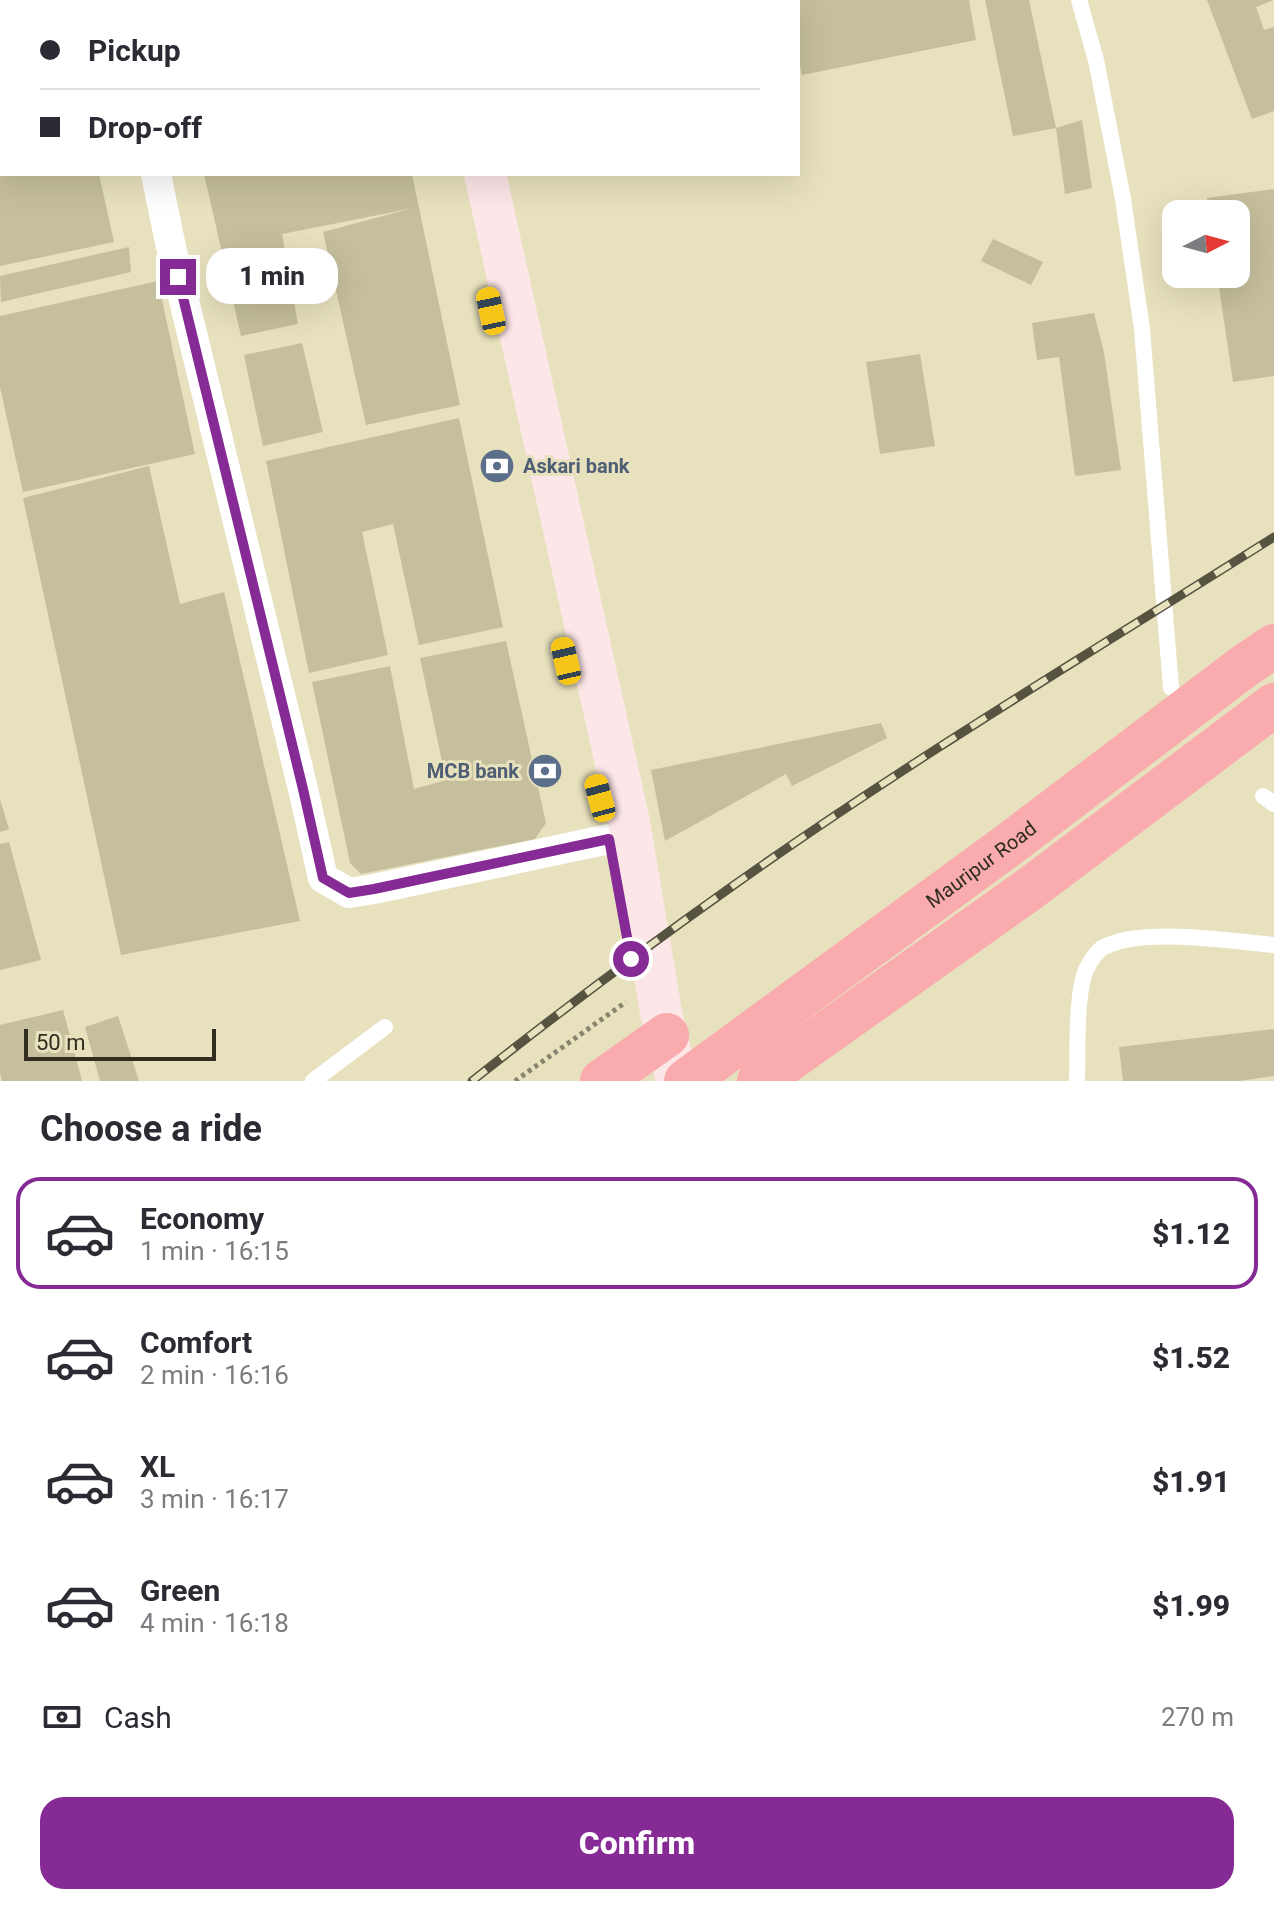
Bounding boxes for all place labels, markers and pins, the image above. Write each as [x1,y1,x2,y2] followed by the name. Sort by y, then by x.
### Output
[478,447,516,485] bank icon: Askari bank
[523,454,630,478] place label: Askari bank
[526,752,564,790] bank icon: MCB bank
[427,759,519,783] place label: MCB bank

